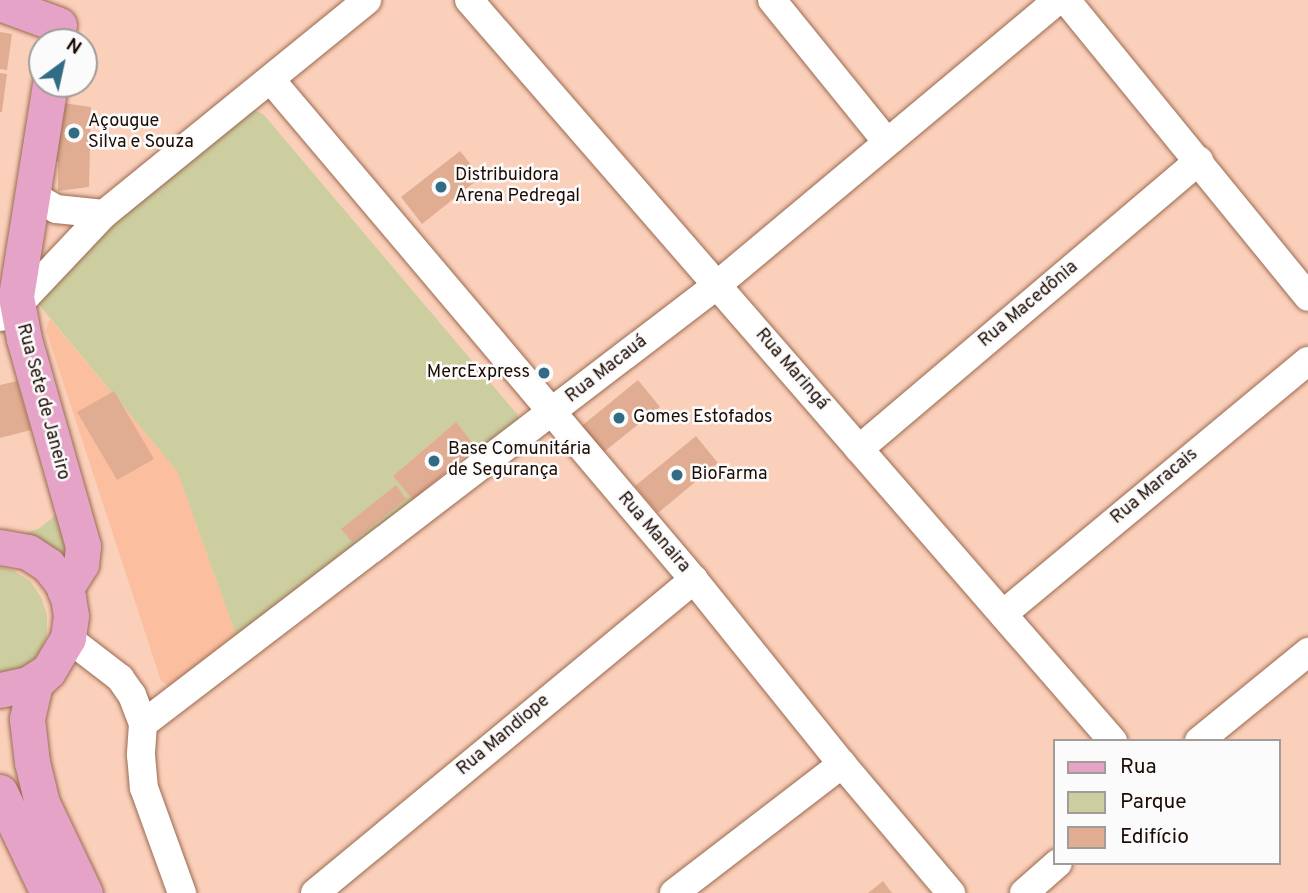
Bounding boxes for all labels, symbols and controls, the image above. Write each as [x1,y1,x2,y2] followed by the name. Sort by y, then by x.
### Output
[28,28,98,98] north arrow
[61,33,86,61] text: N
[88,112,194,154] place label: Açougue Silva e Souza
[66,125,82,141] marker: Açougue Silva e Souza
[455,166,580,208] place label: Distribuidora Arena Pedregal
[433,179,449,195] marker: Distribuidora Arena Pedregal
[975,257,1083,353] street label: Rua Macedônia
[11,321,73,483] street label: Rua Sete de Janeiro
[750,325,832,415] street label: Rua Maringá
[562,332,652,408] street label: Rua Macauá
[427,362,530,384] place label: MercExpress
[536,365,552,381] marker: MercExpress
[633,407,772,429] place label: Gomes Estofados
[611,410,627,426] marker: Gomes Estofados
[448,440,591,482] place label: Base Comunitária de Segurança
[1107,444,1203,530] street label: Rua Maracais
[426,453,442,469] marker: Base Comunitária de Segurança
[691,464,768,486] place label: BioFarma
[669,467,685,483] marker: BioFarma
[612,488,694,578] street label: Rua Manaira
[453,691,555,781] street label: Rua Mandiope
[1052,739,1280,865] legend
[1120,754,1157,781] text: Rua
[1120,789,1187,816] text: Parque
[1120,824,1189,851] text: Edifício

